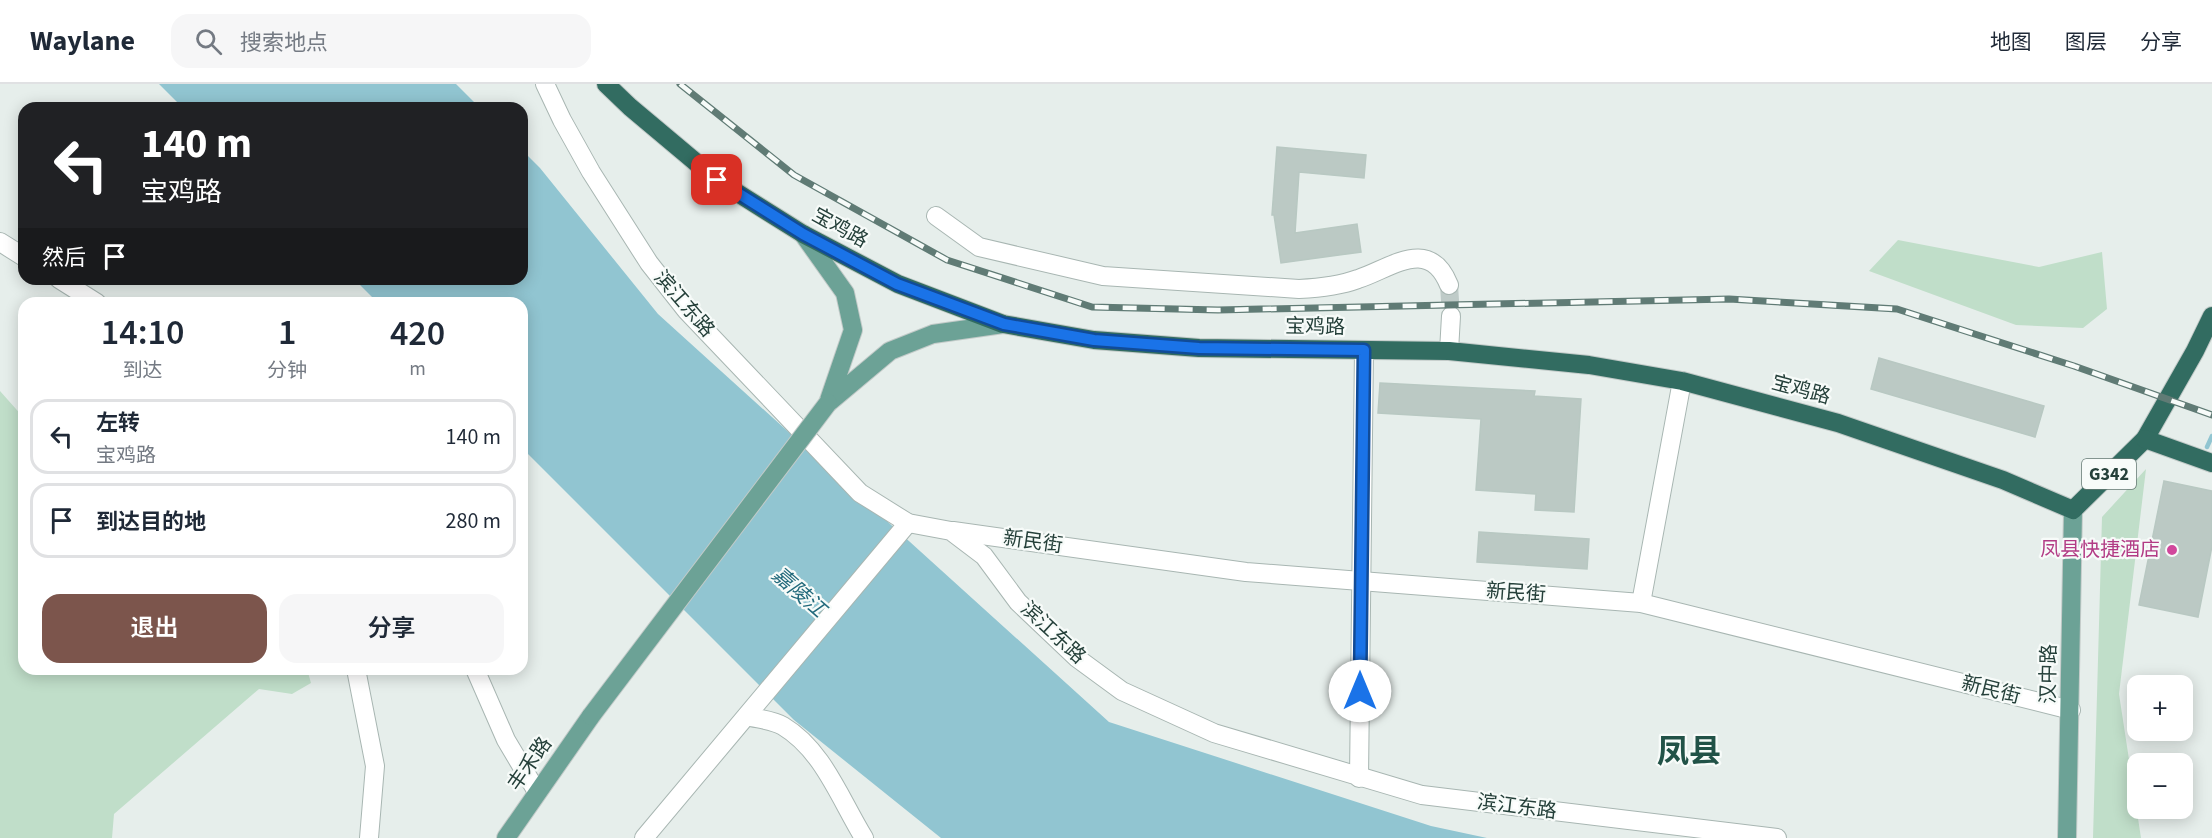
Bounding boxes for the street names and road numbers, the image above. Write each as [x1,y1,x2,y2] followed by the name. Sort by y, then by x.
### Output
[807,201,873,255] street label: 宝鸡路
[647,265,721,343] street label: 滨江东路
[1285,312,1345,342] street label: 宝鸡路
[1768,369,1834,411] street label: 宝鸡路
[2082,459,2136,489] road number: G342
[1001,524,1065,560] street label: 新民街
[1485,577,1547,609] street label: 新民街
[1014,595,1092,671] street label: 滨江东路
[2034,644,2064,704] street label: 汉中路
[1959,669,2023,711] street label: 新民街
[501,731,559,797] street label: 丰禾路
[1476,788,1558,826] street label: 滨江东路

